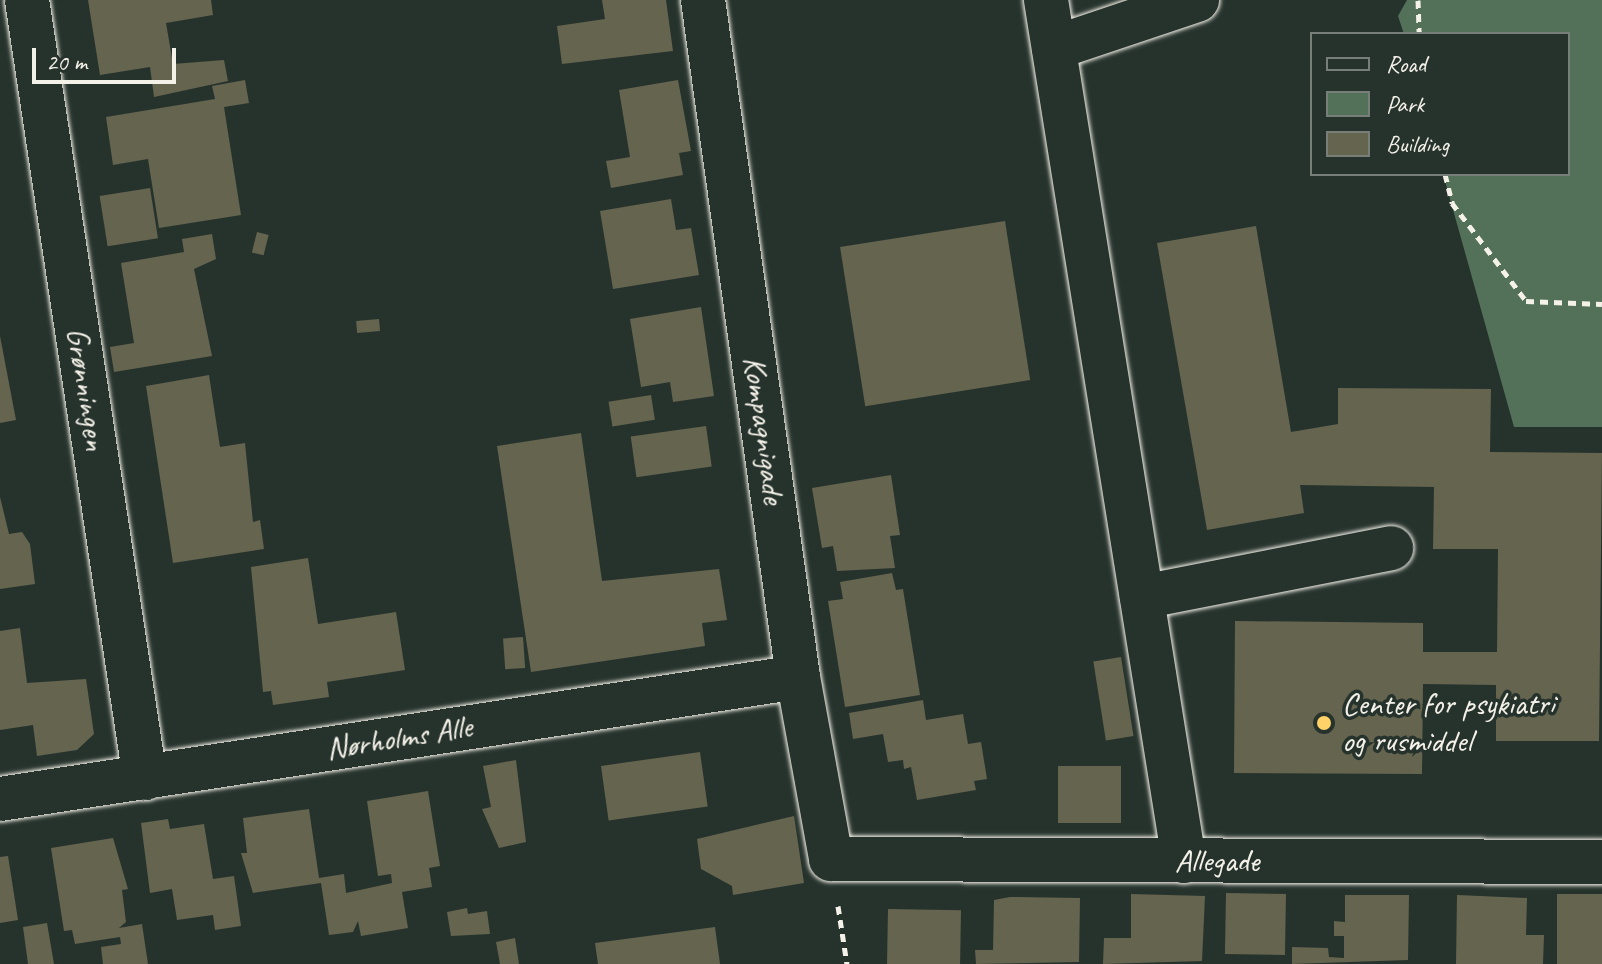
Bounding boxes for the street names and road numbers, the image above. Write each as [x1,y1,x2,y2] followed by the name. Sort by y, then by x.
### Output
[57,325,115,453] street label: Grønningen
[735,354,793,506] street label: Kompagnigade
[323,708,475,768] street label: Nørholms Alle
[1175,842,1259,880] street label: Allegade

